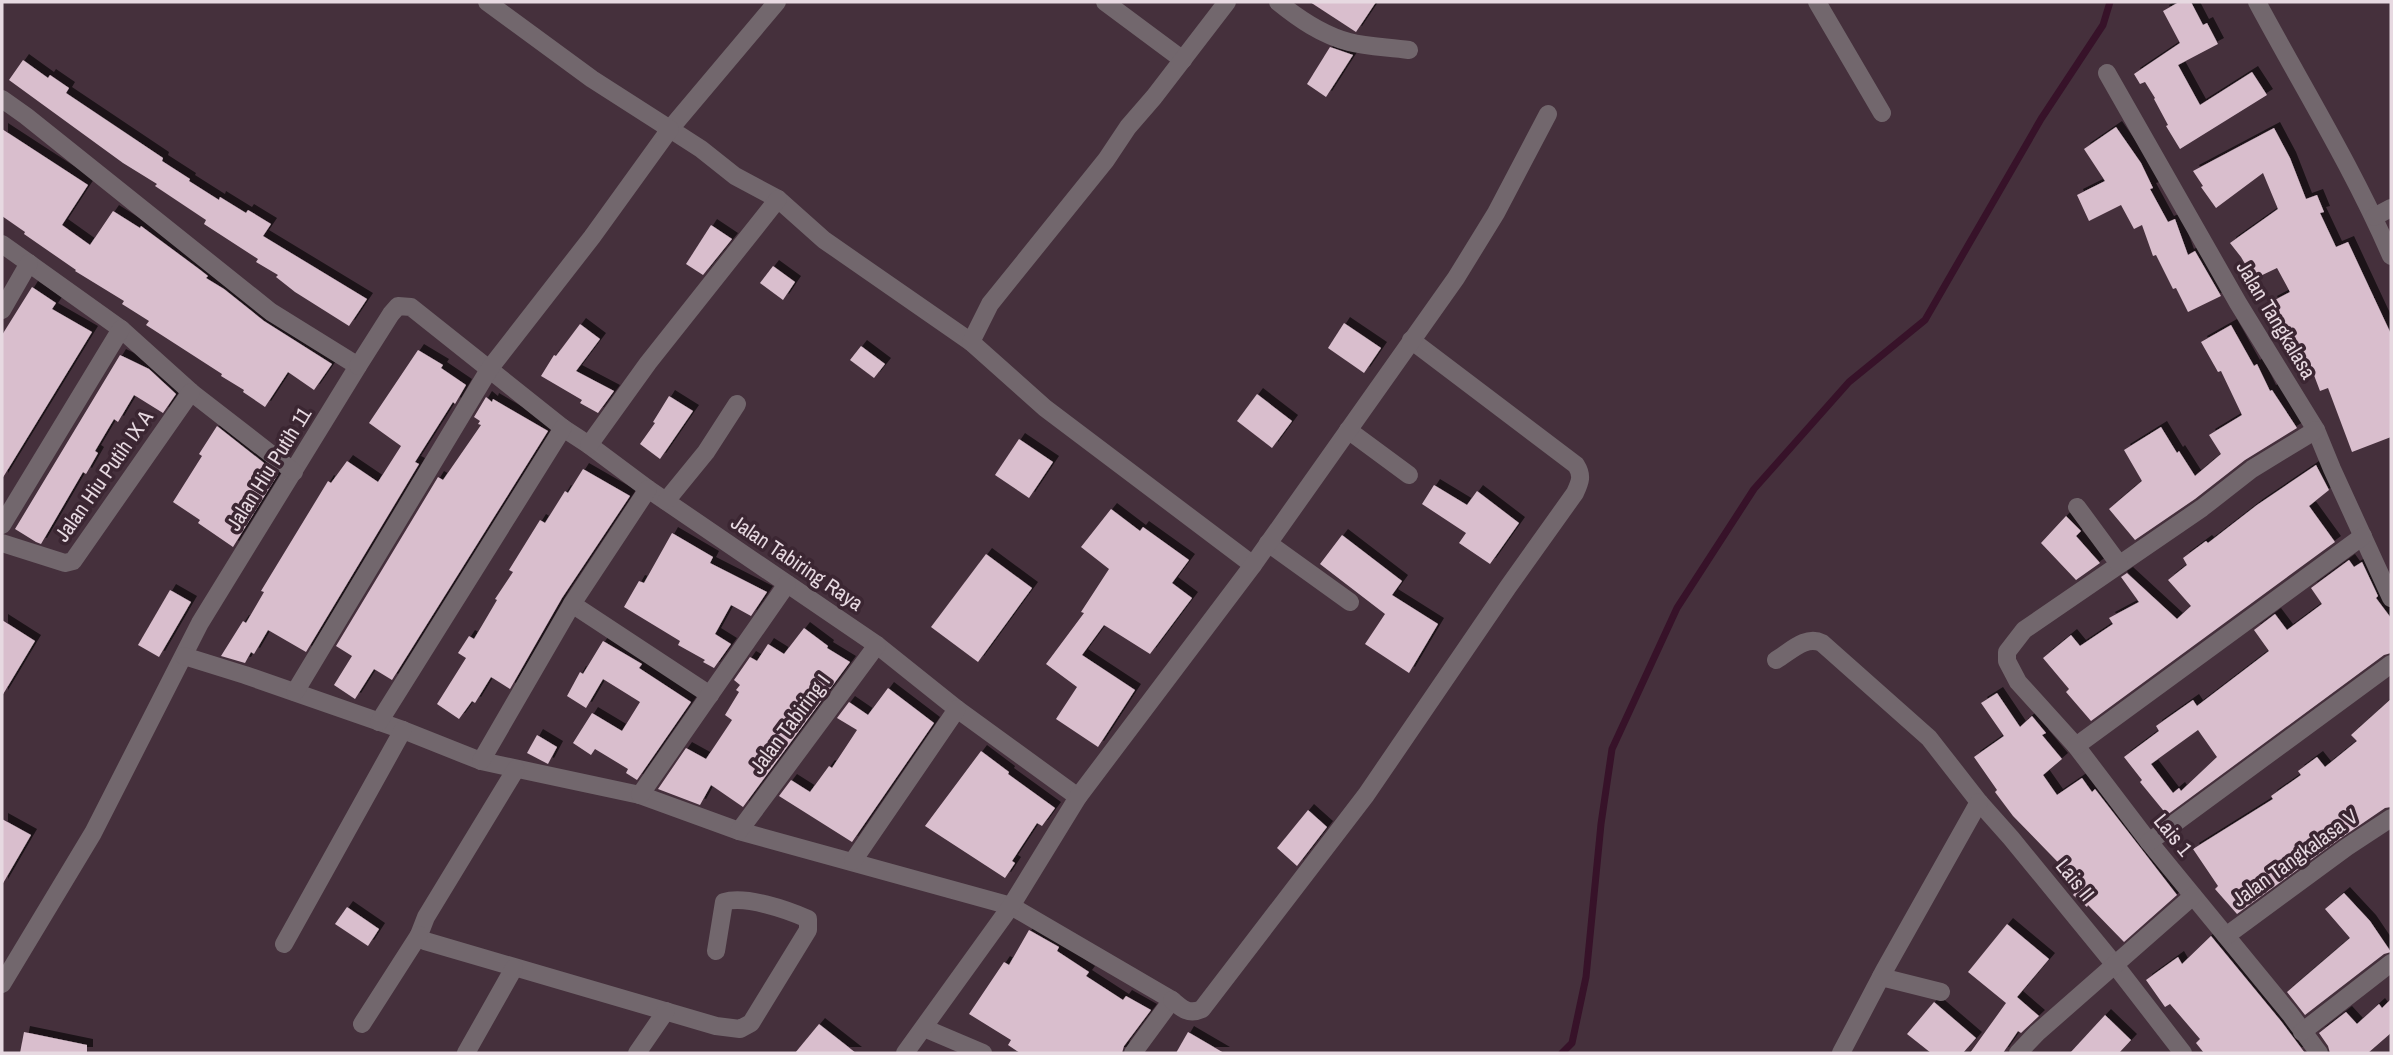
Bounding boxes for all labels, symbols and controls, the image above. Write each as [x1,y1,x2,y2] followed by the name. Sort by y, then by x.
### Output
[2230,255,2323,385] street label: Jalan Tangkalasa
[219,401,318,536] street label: Jalan Hiu Putih 11
[48,404,160,547] street label: Jalan Hiu Putih IX A
[726,508,869,618] street label: Jalan Tabiring Raya
[743,668,837,779] street label: Jalan Tabiring I
[2226,802,2364,913] street label: Jalan Tangkalasa V
[2147,807,2200,862] street label: Lais 1
[2049,852,2101,907] street label: Lais II

